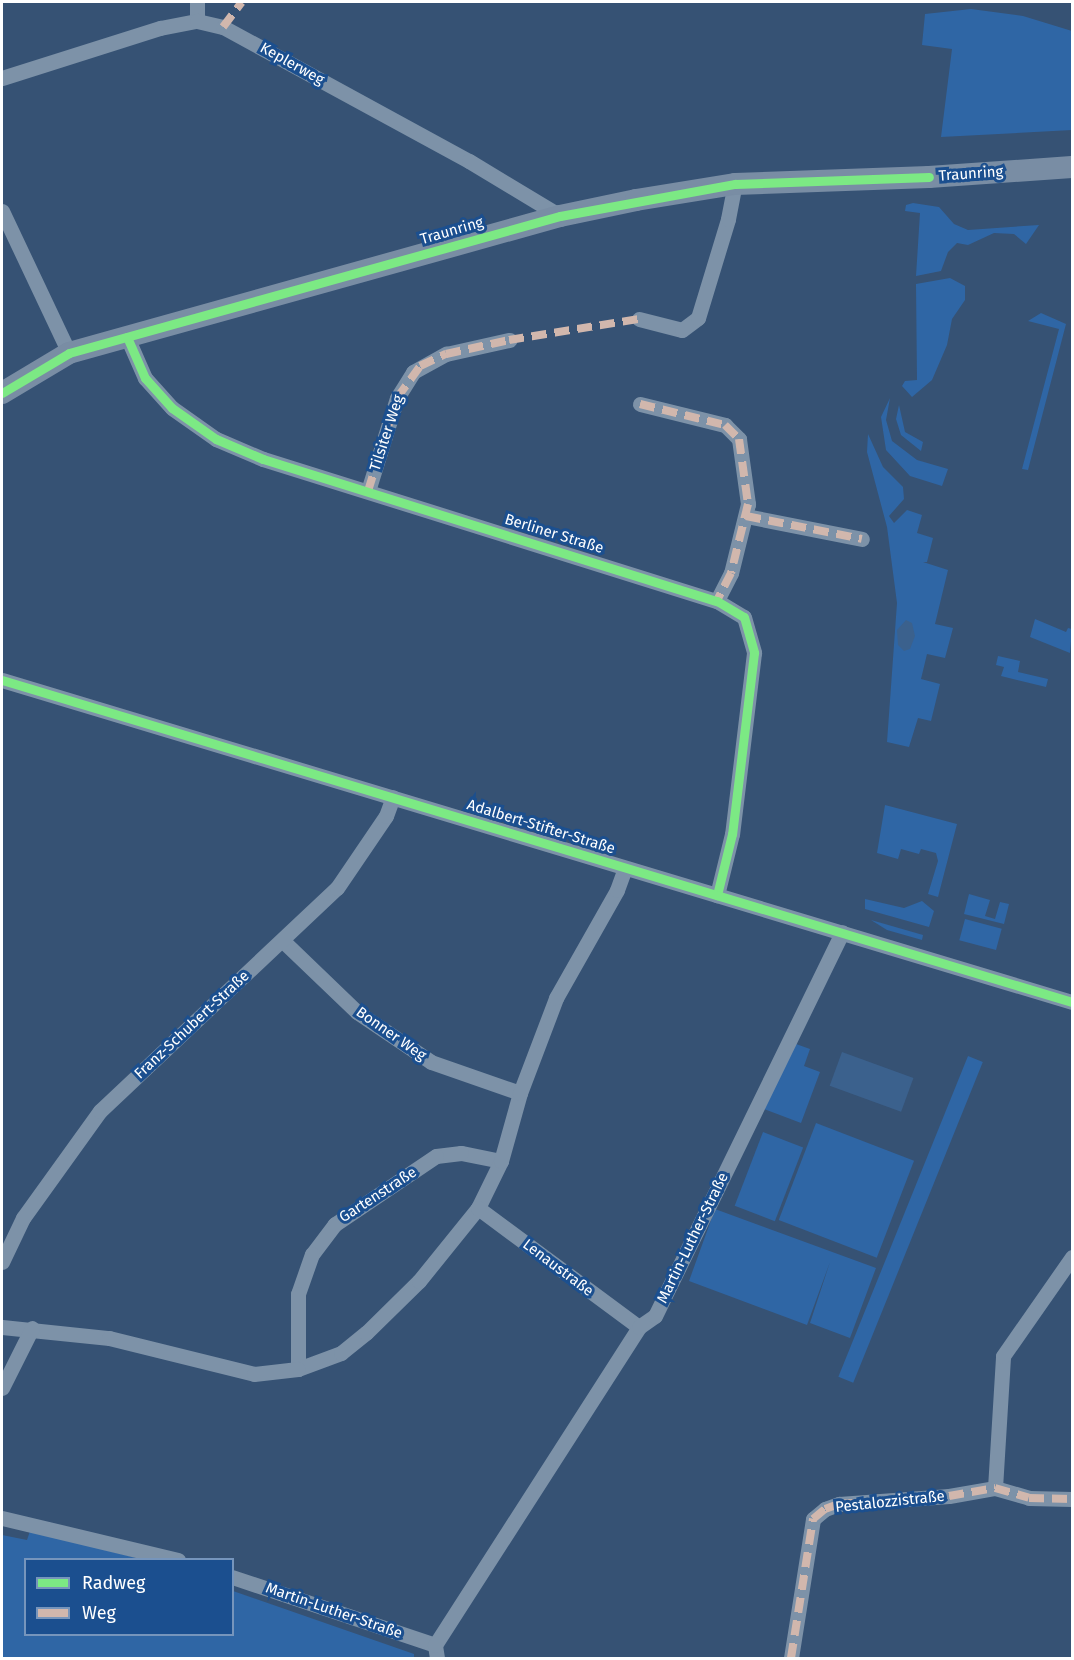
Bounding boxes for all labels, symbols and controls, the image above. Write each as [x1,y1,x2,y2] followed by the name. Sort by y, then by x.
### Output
[257,39,327,89] street label: Keplerweg
[938,163,1004,185] street label: Traunring
[418,213,486,249] street label: Traunring
[366,393,408,473] street label: Tilsiter Weg
[502,510,606,558] street label: Berliner Straße
[465,796,617,858] street label: Adalbert-Stifter-Straße
[131,967,253,1083] street label: Franz-Schubert-Straße
[352,1003,430,1065] street label: Bonner Weg
[336,1163,420,1227] street label: Gartenstraße
[654,1170,732,1306] street label: Martin-Luther-Straße
[519,1236,597,1300] street label: Lenaustraße
[834,1487,946,1517] street label: Pestalozzistraße
[24,1558,234,1636] legend
[82,1572,145,1594] text: Radweg
[263,1579,405,1643] street label: Martin-Luther-Straße
[82,1602,116,1624] text: Weg

